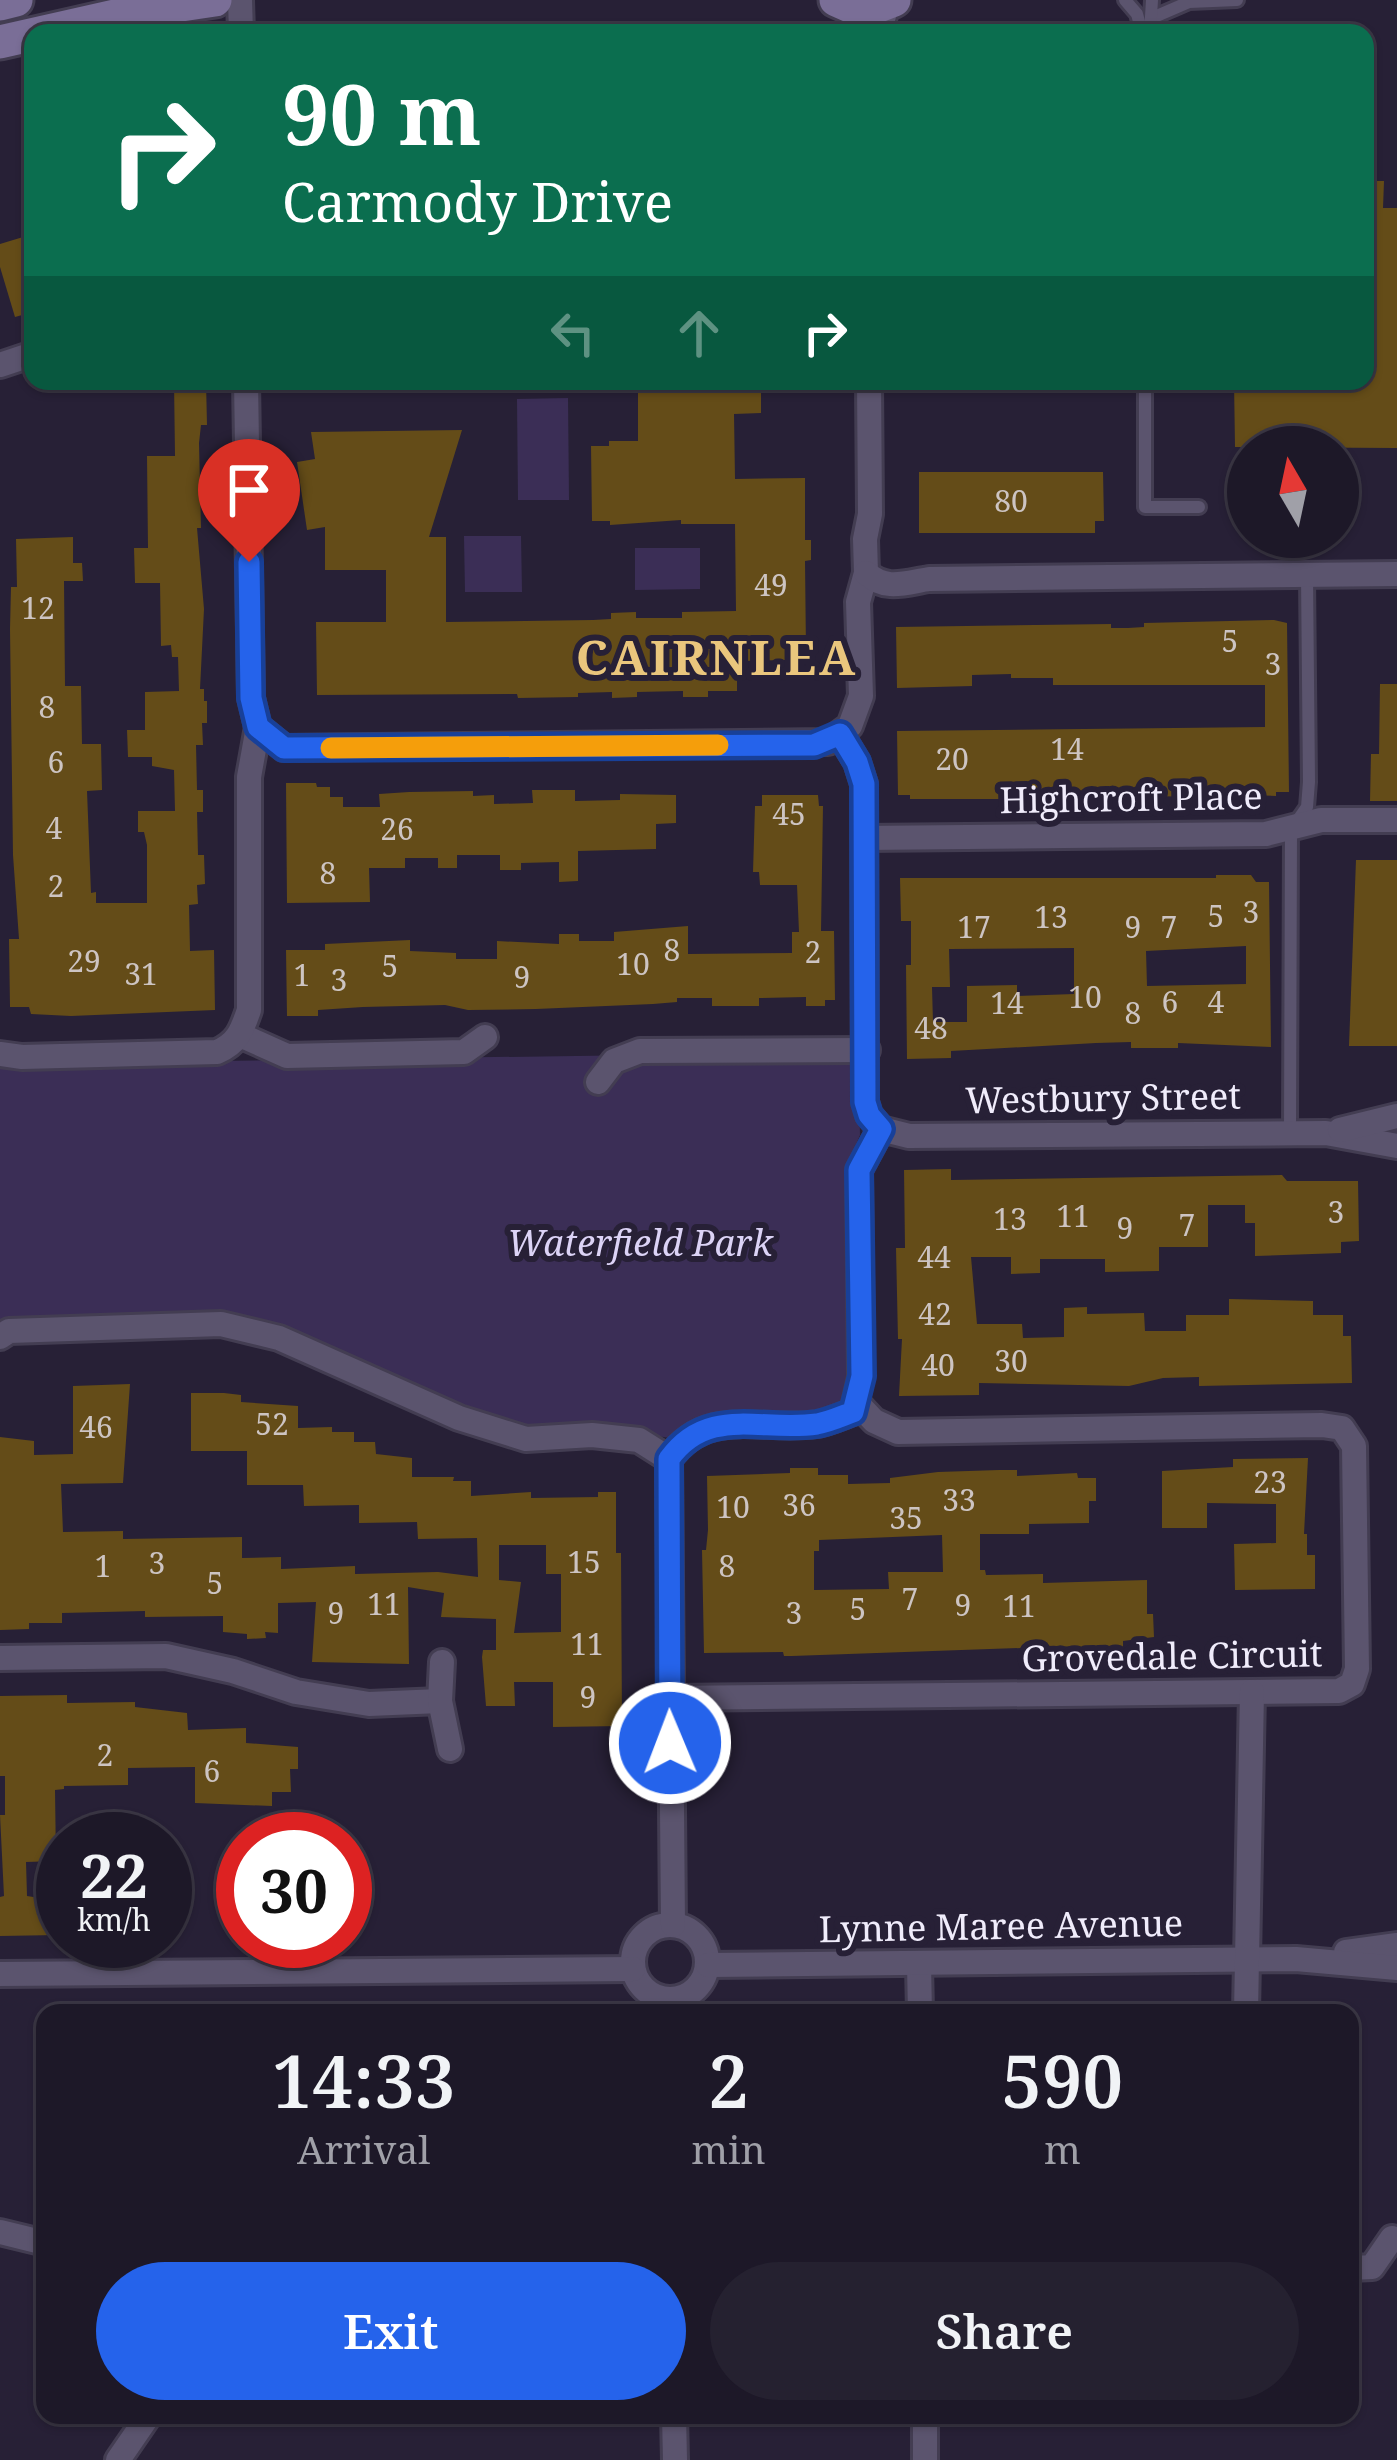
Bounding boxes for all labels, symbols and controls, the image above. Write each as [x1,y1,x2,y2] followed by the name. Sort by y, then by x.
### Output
[282,55,482,170] text: 90 m
[84,72,240,228] icon: right
[282,164,673,238] text: Carmody Drive
[540,300,606,366] icon: left
[666,300,732,366] icon: ahead
[792,300,858,366] icon: right
[1227,426,1359,558] north arrow
[1227,426,1359,558] map controls
[198,439,300,562] pin
[216,457,282,523] icon: arrive
[994,480,1028,521] house number: 80
[754,564,788,605] house number: 49
[21,587,55,628] house number: 12
[1222,620,1238,661] house number: 5
[576,624,858,689] district label: CAIRNLEA
[1265,643,1281,684] house number: 3
[39,686,55,727] house number: 8
[1050,728,1084,769] house number: 14
[935,738,969,779] house number: 20
[48,741,64,782] house number: 6
[999,771,1263,824] street label: Highcroft Place
[772,793,806,834] house number: 45
[46,807,63,848] house number: 4
[380,808,414,849] house number: 26
[320,852,336,893] house number: 8
[48,865,64,906] house number: 2
[1243,891,1259,932] house number: 3
[1208,895,1224,936] house number: 5
[1034,896,1068,937] house number: 13
[957,906,991,947] house number: 17
[1125,906,1141,947] house number: 9
[1161,906,1177,947] house number: 7
[664,929,680,970] house number: 8
[805,931,821,972] house number: 2
[67,940,101,981] house number: 29
[616,943,650,984] house number: 10
[382,945,398,986] house number: 5
[124,953,158,994] house number: 31
[294,954,310,995] house number: 1
[514,956,530,997] house number: 9
[331,959,347,1000] house number: 3
[1068,976,1102,1017] house number: 10
[1162,981,1178,1022] house number: 6
[1208,981,1225,1022] house number: 4
[990,982,1024,1023] house number: 14
[1125,992,1141,1033] house number: 8
[914,1007,948,1048] house number: 48
[965,1071,1241,1124] street label: Westbury Street
[1328,1191,1344,1232] house number: 3
[1056,1195,1090,1236] house number: 11
[993,1198,1027,1239] house number: 13
[1179,1204,1195,1245] house number: 7
[1117,1207,1133,1248] house number: 9
[507,1218,774,1267] park label: Waterfield Park
[917,1236,951,1277] house number: 44
[918,1293,952,1334] house number: 42
[994,1340,1028,1381] house number: 30
[921,1344,955,1385] house number: 40
[255,1403,289,1444] house number: 52
[79,1406,113,1447] house number: 46
[1253,1461,1287,1502] house number: 23
[942,1479,976,1520] house number: 33
[782,1484,816,1525] house number: 36
[716,1486,750,1527] house number: 10
[889,1497,923,1538] house number: 35
[567,1541,601,1582] house number: 15
[149,1542,165,1583] house number: 3
[95,1545,111,1586] house number: 1
[719,1545,735,1586] house number: 8
[207,1562,223,1603] house number: 5
[902,1578,918,1619] house number: 7
[367,1583,401,1624] house number: 11
[955,1584,971,1625] house number: 9
[1002,1585,1036,1626] house number: 11
[850,1588,866,1629] house number: 5
[328,1592,344,1633] house number: 9
[786,1592,802,1633] house number: 3
[570,1623,604,1664] house number: 11
[1021,1628,1323,1683] street label: Grovedale Circuit
[580,1676,596,1717] house number: 9
[607,1680,733,1806] position arrow
[97,1734,113,1775] house number: 2
[204,1750,220,1791] house number: 6
[216,1812,372,1968] speed limit sign: 30
[80,1834,148,1916] text: 22
[818,1898,1184,1953] street label: Lynne Maree Avenue
[77,1899,151,1940] text: km/h
[272,2031,455,2129] text: 14:33
[708,2031,749,2129] text: 2
[1002,2031,1123,2129] text: 590
[297,2122,430,2175] text: Arrival
[691,2122,766,2175] text: min
[1044,2122,1081,2175] text: m
[96,2262,686,2400] button: Exit
[710,2262,1299,2400] button: Share

